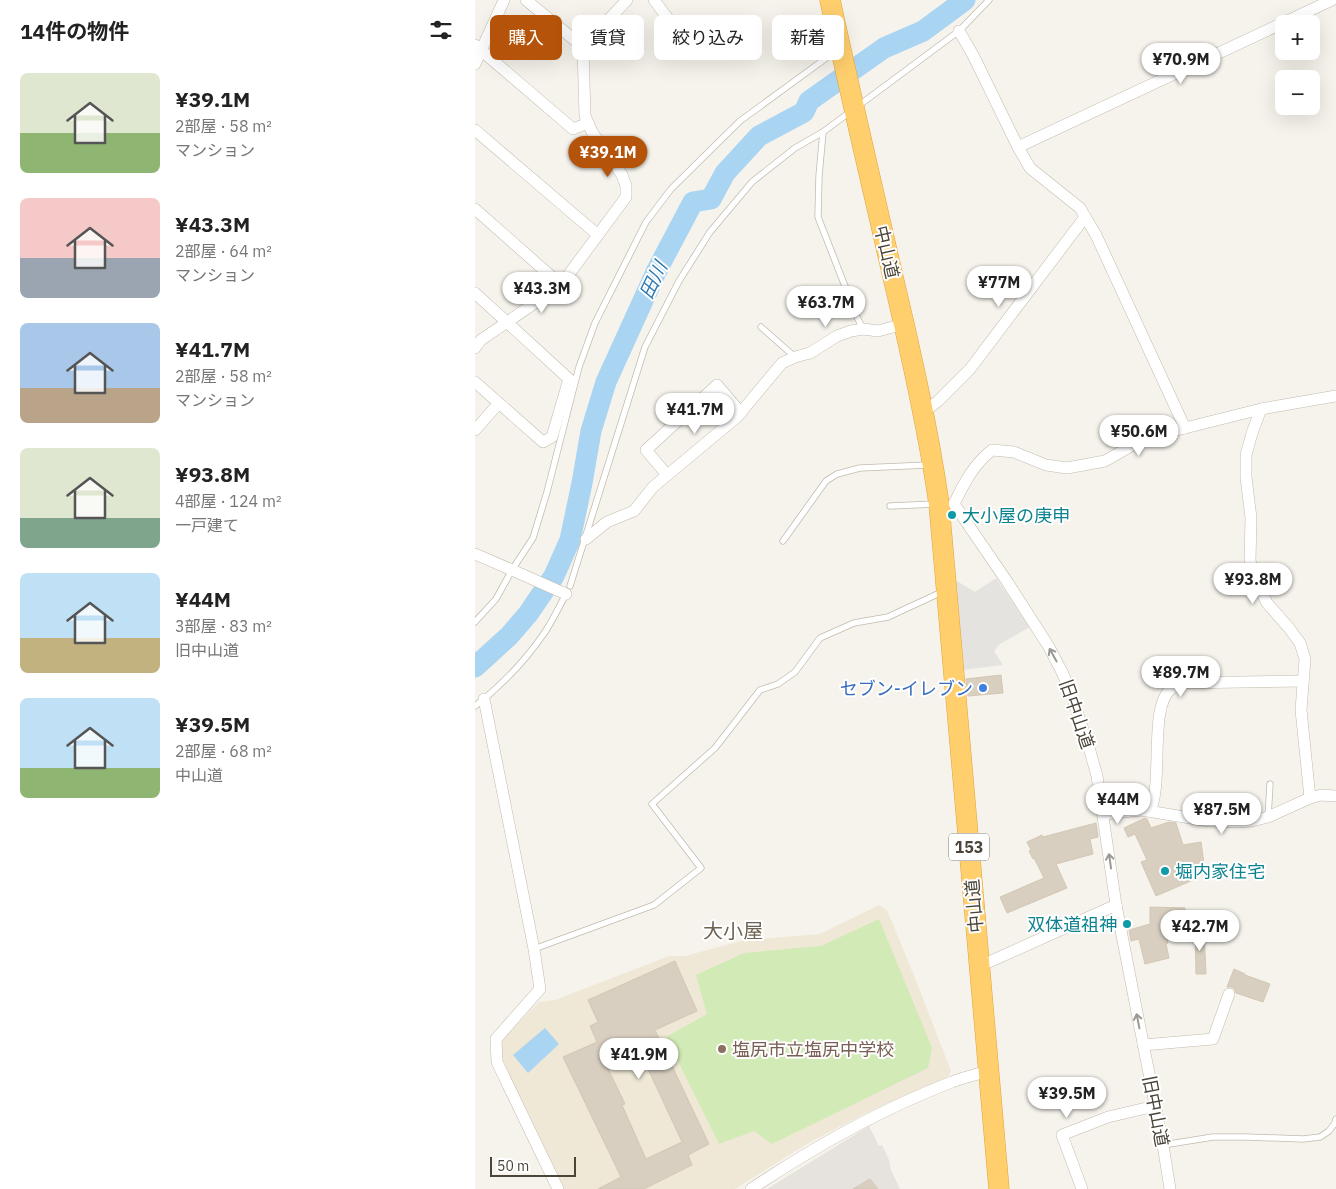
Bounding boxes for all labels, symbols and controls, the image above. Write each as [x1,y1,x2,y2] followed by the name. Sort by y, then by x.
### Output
[490,15,562,60] chip: 購入
[572,15,644,60] chip: 賃貸
[654,15,762,60] chip: 絞り込み
[772,15,844,60] chip: 新着
[1275,15,1320,115] map controls
[1275,15,1320,60] button: +
[427,16,455,44] icon: filters
[20,17,129,45] text: 14件の物件
[1140,42,1222,85] pin: ¥70.9M
[1152,49,1210,69] text: ¥70.9M
[1275,70,1320,115] button: −
[175,85,250,113] text: ¥39.1M
[60,93,120,153] icon: home
[175,116,272,136] text: 2部屋 · 58 m²
[567,136,649,178] pin: ¥39.1M
[175,140,255,160] text: マンション
[579,142,637,162] text: ¥39.1M
[175,210,250,238] text: ¥43.3M
[60,218,120,278] icon: home
[870,223,904,281] street label: 中山道
[175,241,272,261] text: 2部屋 · 64 m²
[634,256,673,302] water label: 田川
[175,265,255,285] text: マンション
[969,266,1029,308] pin: ¥77M
[501,272,583,314] pin: ¥43.3M
[978,272,1020,292] text: ¥77M
[513,278,571,298] text: ¥43.3M
[785,286,867,328] pin: ¥63.7M
[797,292,855,312] text: ¥63.7M
[175,335,250,363] text: ¥41.7M
[60,343,120,403] icon: home
[175,366,272,386] text: 2部屋 · 58 m²
[175,390,255,410] text: マンション
[654,392,736,435] pin: ¥41.7M
[666,399,724,419] text: ¥41.7M
[1098,414,1180,457] pin: ¥50.6M
[1110,421,1168,441] text: ¥50.6M
[175,460,250,488] text: ¥93.8M
[60,468,120,528] icon: home
[175,491,281,511] text: 4部屋 · 124 m²
[962,504,1070,527] place label: 大小屋の庚申
[946,509,958,521] marker: 大小屋の庚申
[175,515,239,535] text: 一戸建て
[1212,562,1294,605] pin: ¥93.8M
[1224,569,1282,589] text: ¥93.8M
[175,585,231,613] text: ¥44M
[60,593,120,653] icon: home
[175,616,272,636] text: 3部屋 · 83 m²
[175,640,239,660] text: 旧中山道
[1048,647,1058,662] one-way arrow
[1140,656,1222,698] pin: ¥89.7M
[1152,662,1210,682] text: ¥89.7M
[1054,676,1100,752] street label: 旧中山道
[840,677,973,700] place label: セブン-イレブン
[977,682,989,694] marker: セブン-イレブン
[175,710,250,738] text: ¥39.5M
[60,718,120,778] icon: home
[175,741,272,761] text: 2部屋 · 68 m²
[175,765,223,785] text: 中山道
[1088,782,1148,825] pin: ¥44M
[1097,789,1139,809] text: ¥44M
[1181,792,1263,835] pin: ¥87.5M
[1193,799,1251,819] text: ¥87.5M
[949,834,989,860] road number: 153
[1105,853,1115,869] one-way arrow
[1175,860,1265,883] place label: 堀内家住宅
[1159,865,1171,877] marker: 堀内家住宅
[960,878,988,934] street label: 中山道
[1159,910,1241,952] pin: ¥42.7M
[1027,913,1117,936] place label: 双体道祖神
[1171,916,1229,936] text: ¥42.7M
[703,917,763,944] district label: 大小屋
[1121,918,1133,930] marker: 双体道祖神
[1133,1013,1142,1029] one-way arrow
[598,1038,680,1080] pin: ¥41.9M
[732,1038,894,1061] place label: 塩尻市立塩尻中学校
[716,1043,728,1055] marker: 塩尻市立塩尻中学校
[610,1044,668,1064] text: ¥41.9M
[1138,1073,1174,1149] street label: 旧中山道
[1026,1076,1108,1119] pin: ¥39.5M
[1038,1083,1096,1103] text: ¥39.5M
[490,1154,576,1177] scale bar
[497,1157,529,1175] text: 50 m

